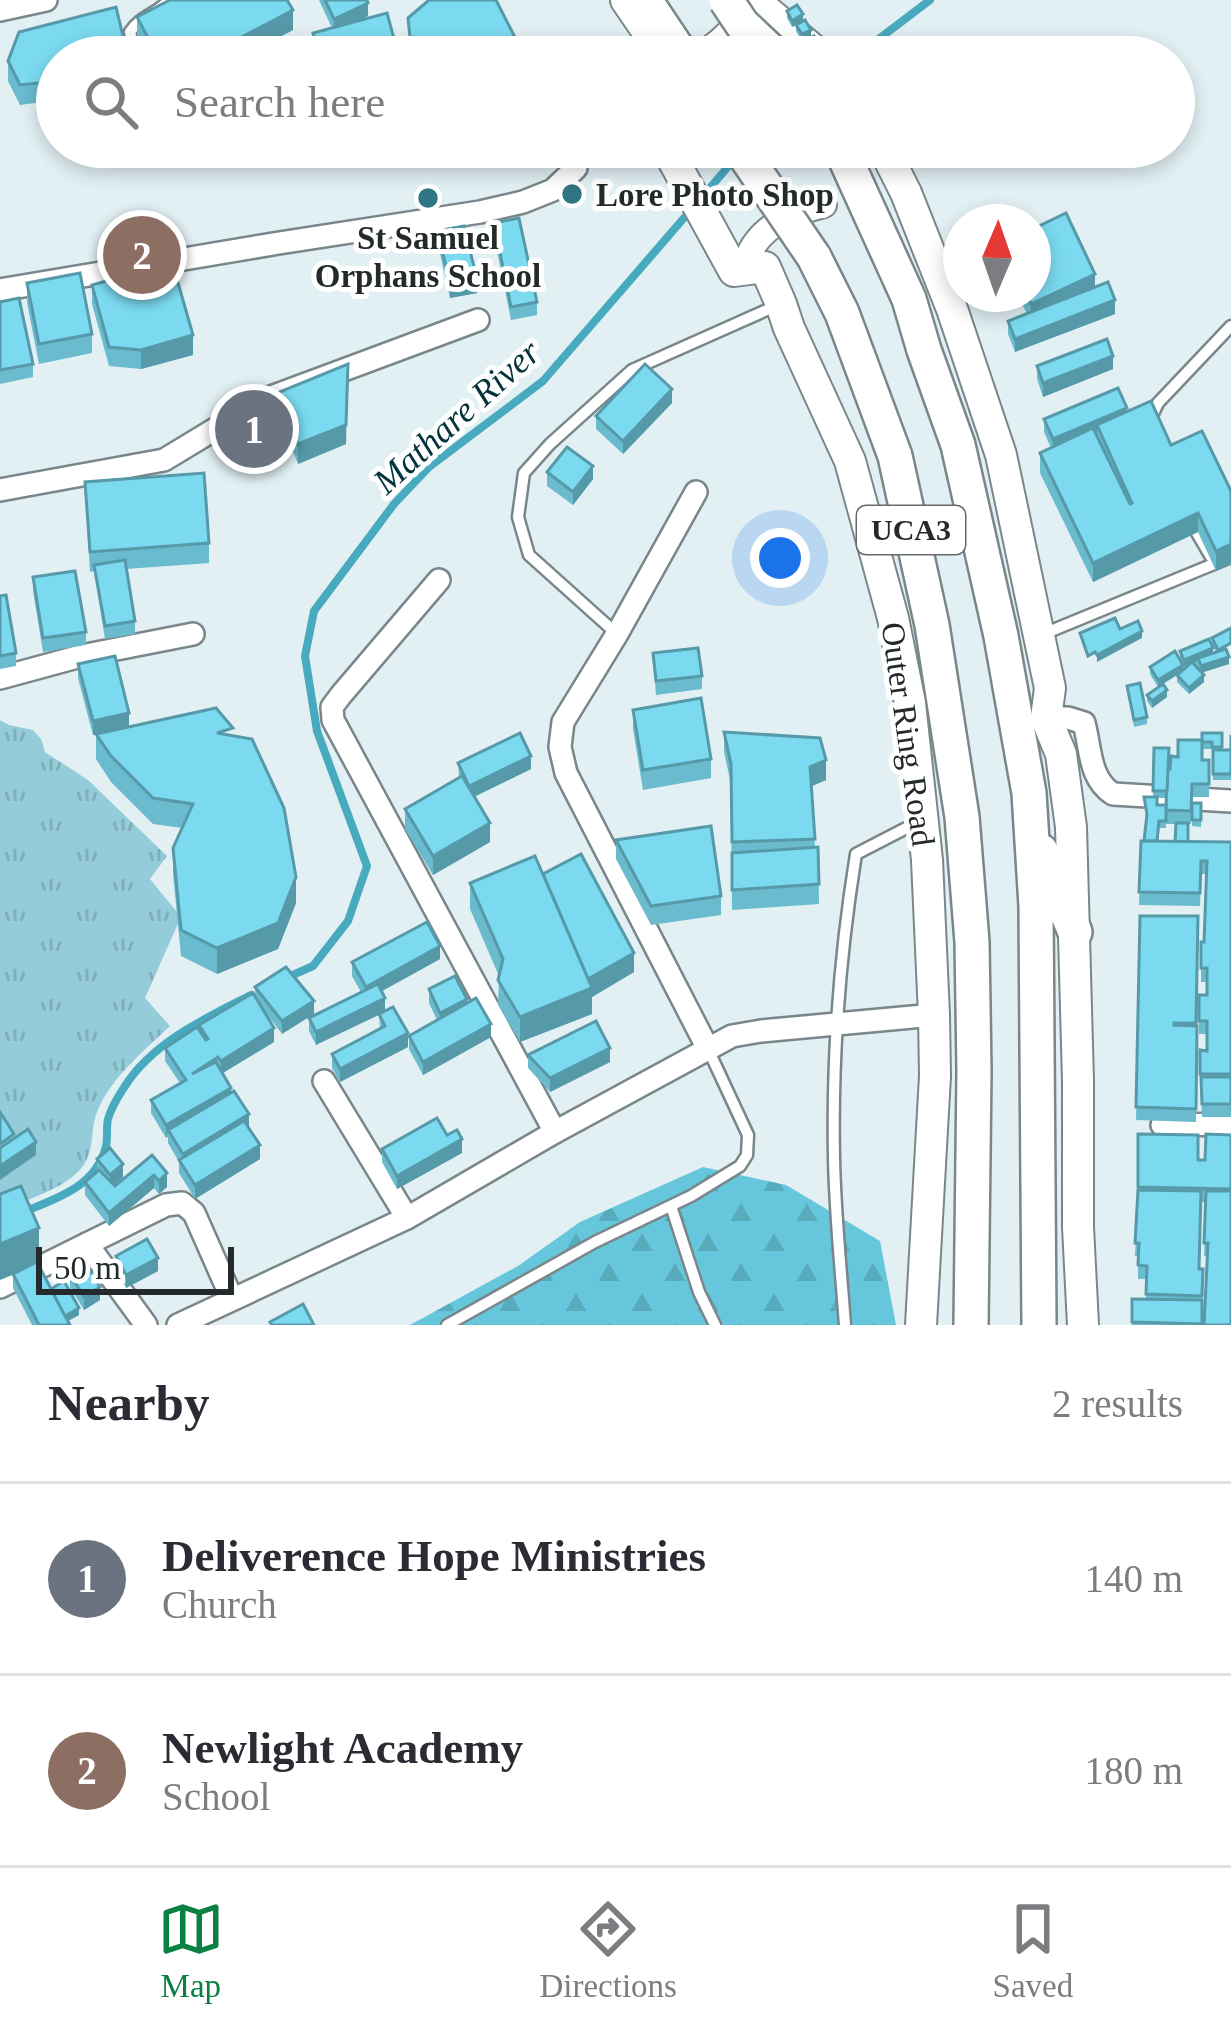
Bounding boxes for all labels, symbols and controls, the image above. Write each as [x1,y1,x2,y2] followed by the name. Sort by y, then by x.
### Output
[36,36,1195,168] search box
[78,69,144,135] icon: search
[174,77,385,127] text: Search here
[596,177,834,213] place label: Lore Photo Shop
[559,181,585,207] marker: Lore Photo Shop
[415,185,441,211] marker: St Samuel Orphans School
[943,204,1051,312] north arrow
[103,210,181,300] pin: 2
[315,220,541,294] place label: St Samuel Orphans School
[365,331,549,502] water label: Mathare River
[215,384,293,474] pin: 1
[857,506,965,554] road number: UCA3
[750,528,810,588] your location
[874,620,942,849] street label: Outer Ring Road
[36,1241,234,1294] scale bar
[54,1250,121,1286] text: 50 m
[48,1375,209,1431] text: Nearby
[1052,1382,1183,1425] text: 2 results
[162,1531,706,1581] text: Deliverence Hope Ministries
[77,1557,97,1600] text: 1
[1084,1557,1183,1600] text: 140 m
[162,1583,277,1626] text: Church
[162,1723,523,1773] text: Newlight Academy
[77,1749,97,1792] text: 2
[1084,1749,1183,1792] text: 180 m
[162,1775,270,1818] text: School
[158,1896,224,2005] tab: Map
[539,1896,677,2005] tab: Directions
[993,1896,1073,2005] tab: Saved

